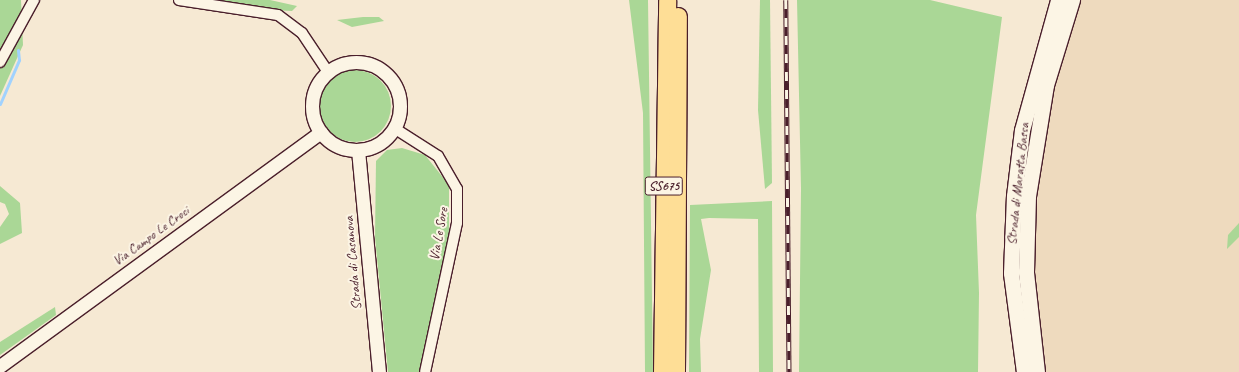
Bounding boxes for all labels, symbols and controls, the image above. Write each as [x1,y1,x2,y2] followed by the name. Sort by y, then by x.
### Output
[1003,122,1033,246] street label: Strada di Maratta Bassa
[644,175,684,197] road number: SS675
[109,203,193,269] street label: Via Campo Le Croci
[426,206,452,262] street label: Via Le Sore
[341,215,365,311] street label: Strada di Casanova

